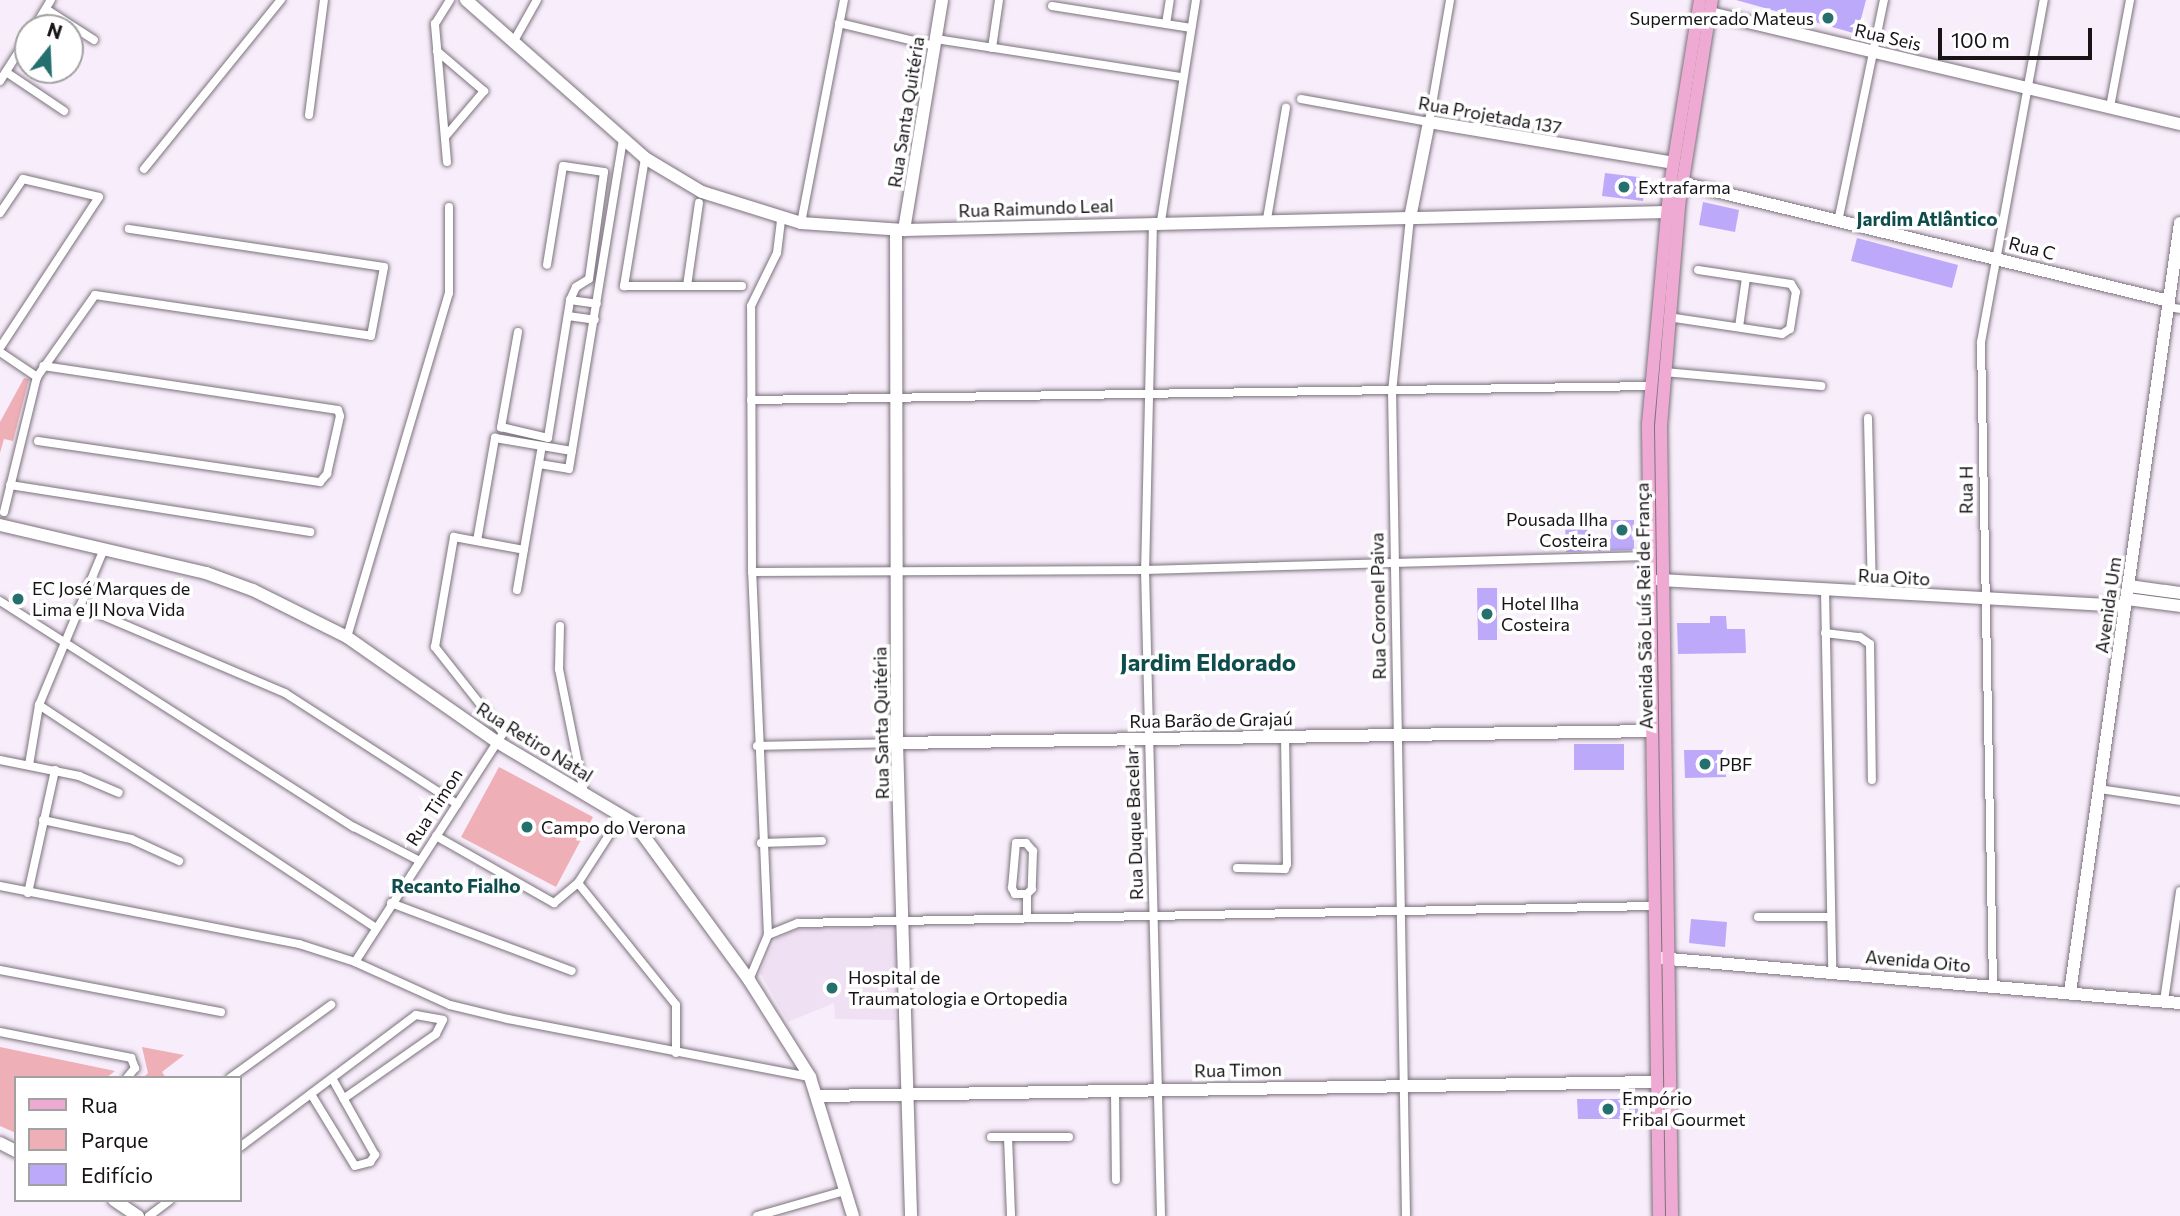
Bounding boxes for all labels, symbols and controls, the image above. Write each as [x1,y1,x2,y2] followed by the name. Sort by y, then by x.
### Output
[1630,7,1814,29] place label: Supermercado Mateus
[1820,10,1836,26] marker: Supermercado Mateus
[14,14,84,84] north arrow
[1942,14,2096,58] scale bar
[45,17,65,44] text: N
[1853,19,1923,55] street label: Rua Seis
[1951,27,2010,52] text: 100 m
[883,35,929,189] street label: Rua Santa Quitéria
[1417,92,1563,138] street label: Rua Projetada 137
[1638,176,1731,198] place label: Extrafarma
[1616,179,1632,195] marker: Extrafarma
[958,194,1114,222] street label: Rua Raimundo Leal
[1856,208,1998,230] district label: Jardim Atlântico
[2006,232,2058,264] street label: Rua C
[1955,466,1977,514] street label: Rua H
[1631,483,1657,729] street label: Avenida São Luís Rei de França
[1506,509,1608,552] place label: Pousada Ilha Costeira
[1614,522,1630,538] marker: Pousada Ilha Costeira
[1366,532,1390,680] street label: Rua Coronel Paiva
[2091,555,2125,655] street label: Avenida Um
[1857,564,1931,590] street label: Rua Oito
[32,578,190,620] place label: EC José Marques de Lima e JI Nova Vida
[10,591,26,607] marker: EC José Marques de Lima e JI Nova Vida
[1501,593,1579,636] place label: Hotel Ilha Costeira
[1479,606,1495,622] marker: Hotel Ilha Costeira
[869,646,893,800] street label: Rua Santa Quitéria
[1120,648,1296,676] district label: Jardim Eldorado
[473,698,597,786] street label: Rua Retiro Natal
[1129,708,1293,732] street label: Rua Barão de Grajaú
[1121,748,1147,900] street label: Rua Duque Bacelar
[1719,753,1752,775] place label: PBF
[1697,756,1713,772] marker: PBF
[401,764,467,850] street label: Rua Timon
[541,816,686,838] place label: Campo do Verona
[519,819,535,835] marker: Campo do Verona
[391,875,521,897] district label: Recanto Fialho
[1864,946,1972,976] street label: Avenida Oito
[848,967,1068,1010] place label: Hospital de Traumatologia e Ortopedia
[822,978,842,998] marker: Hospital de Traumatologia e Ortopedia
[1194,1058,1282,1082] street label: Rua Timon
[14,1076,242,1202] legend
[1622,1088,1746,1130] place label: Empório Fribal Gourmet
[81,1092,118,1117] text: Rua
[1600,1101,1616,1117] marker: Empório Fribal Gourmet
[81,1127,148,1152] text: Parque
[81,1162,153,1187] text: Edifício

